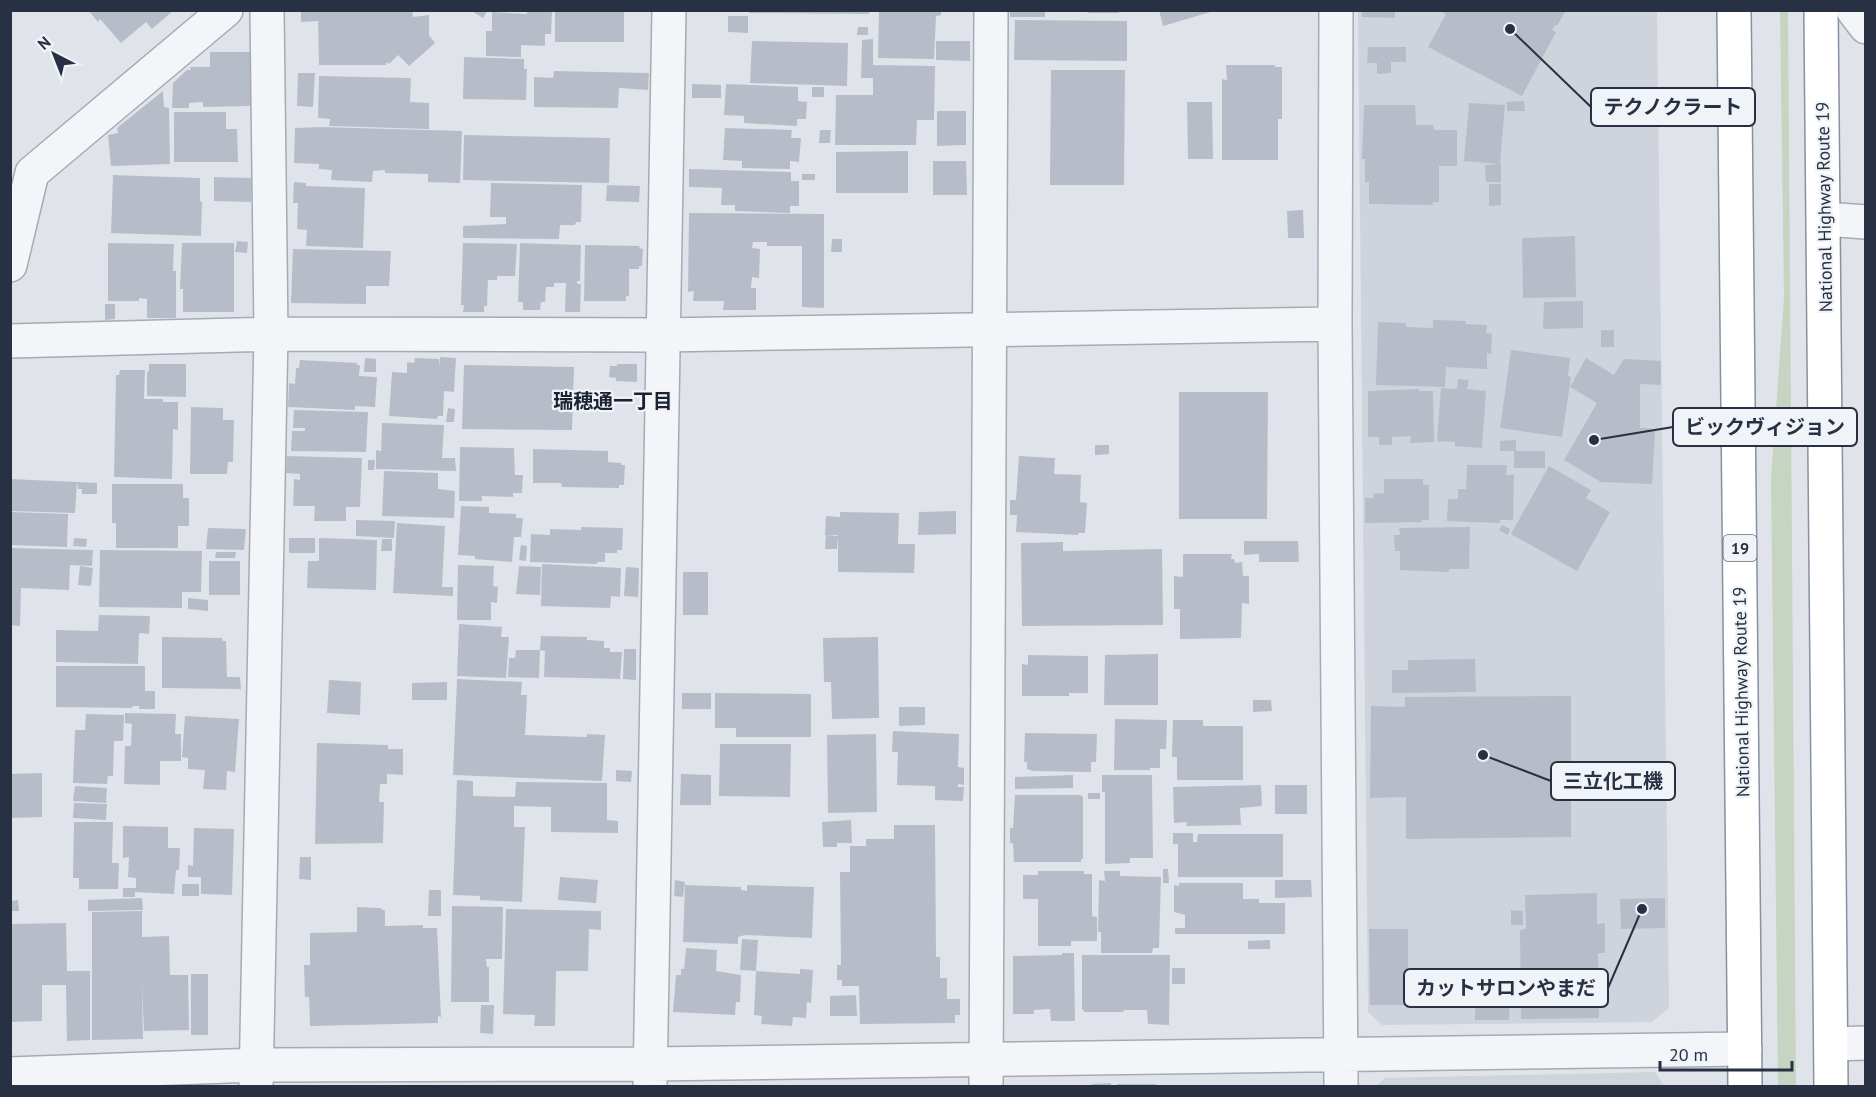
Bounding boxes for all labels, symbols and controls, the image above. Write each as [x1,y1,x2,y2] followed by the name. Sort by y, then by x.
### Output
[24,24,84,84] north arrow
[33,32,55,54] text: N
[1591,88,1755,126] callout: テクノクラート
[1604,94,1742,120] text: テクノクラート
[1811,102,1837,312] street label: National Highway Route 19
[553,388,673,414] district label: 瑞穂通一丁目
[1673,408,1857,446] callout: ビックヴィジョン
[1685,414,1845,440] text: ビックヴィジョン
[1724,535,1756,561] road number: 19
[1728,587,1754,797] street label: National Highway Route 19
[1551,762,1675,800] callout: 三立化工機
[1563,768,1663,794] text: 三立化工機
[1404,969,1608,1007] callout: カットサロンやまだ
[1416,975,1596,1001] text: カットサロンやまだ
[1660,1034,1792,1072] scale bar
[1669,1043,1708,1066] text: 20 m

